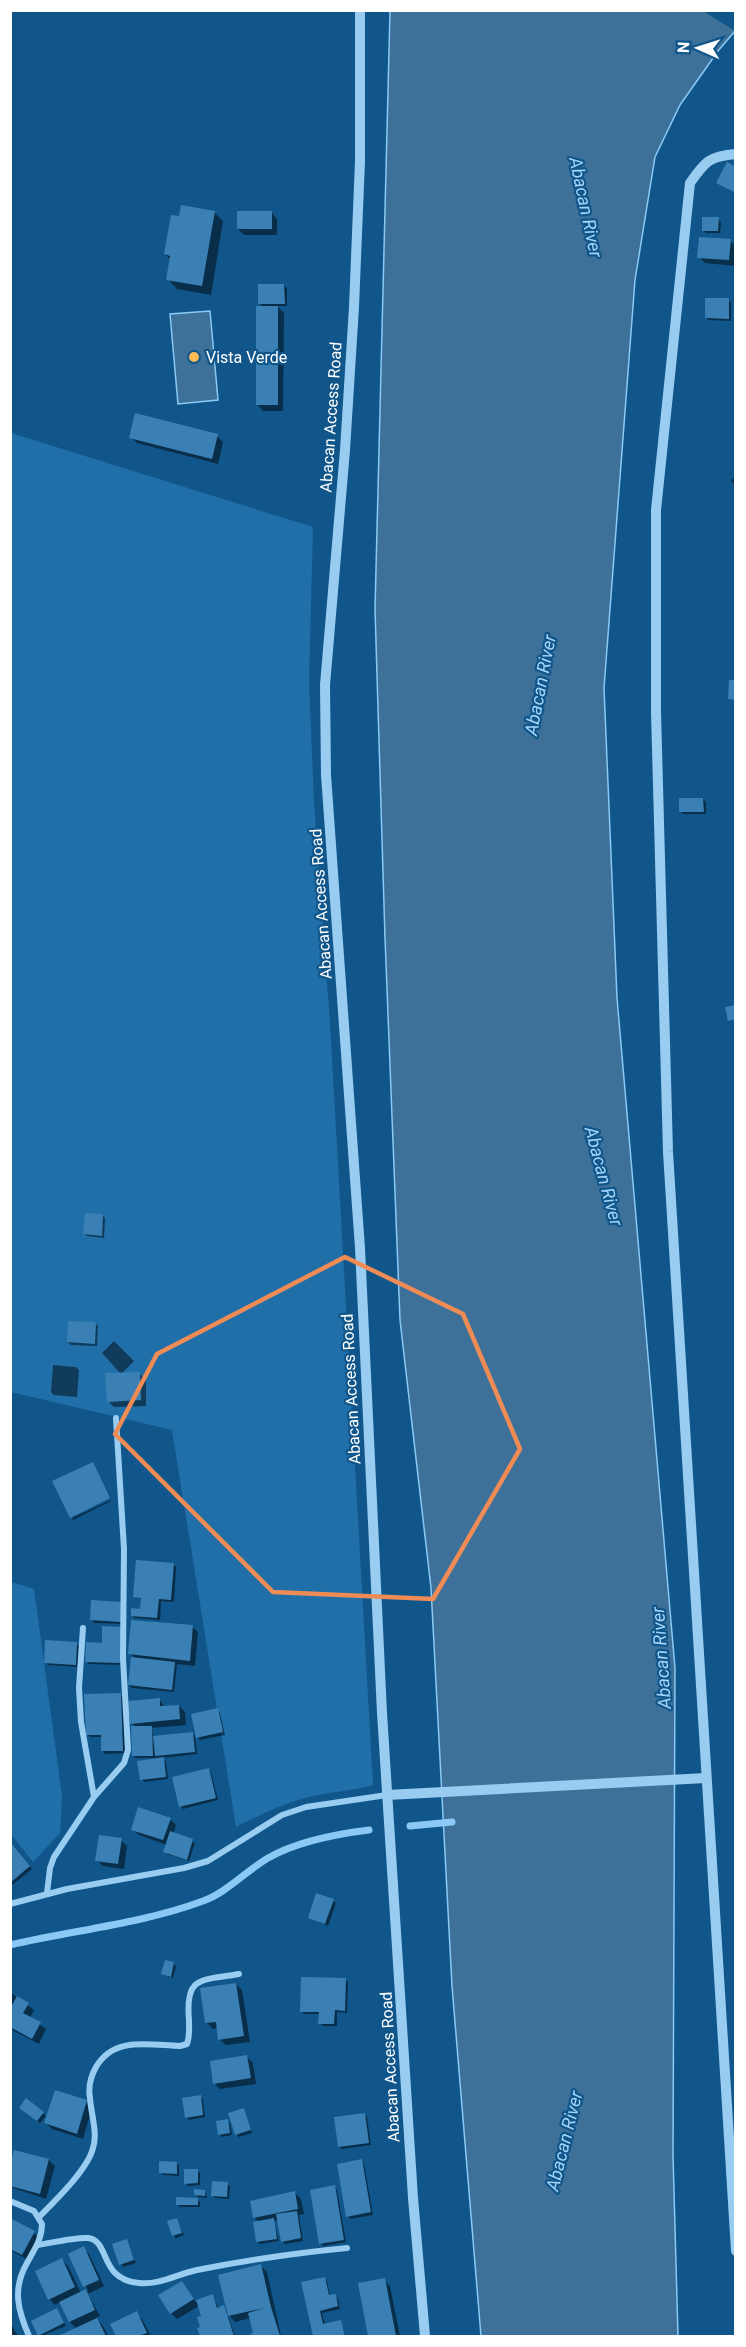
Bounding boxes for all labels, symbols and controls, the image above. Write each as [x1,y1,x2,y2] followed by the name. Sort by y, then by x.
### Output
[668,18,728,78] north arrow
[674,41,693,53] text: N
[565,154,607,260] water label: Abacan River
[316,341,346,493] street label: Abacan Access Road
[206,348,287,367] place label: Vista Verde
[187,350,201,364] marker: Vista Verde
[520,632,560,738] water label: Abacan River
[306,828,336,980] street label: Abacan Access Road
[580,1123,628,1229] water label: Abacan River
[338,1313,364,1465] street label: Abacan Access Road
[647,1605,675,1711] water label: Abacan River
[377,1991,403,2143] street label: Abacan Access Road
[541,2088,587,2194] water label: Abacan River

